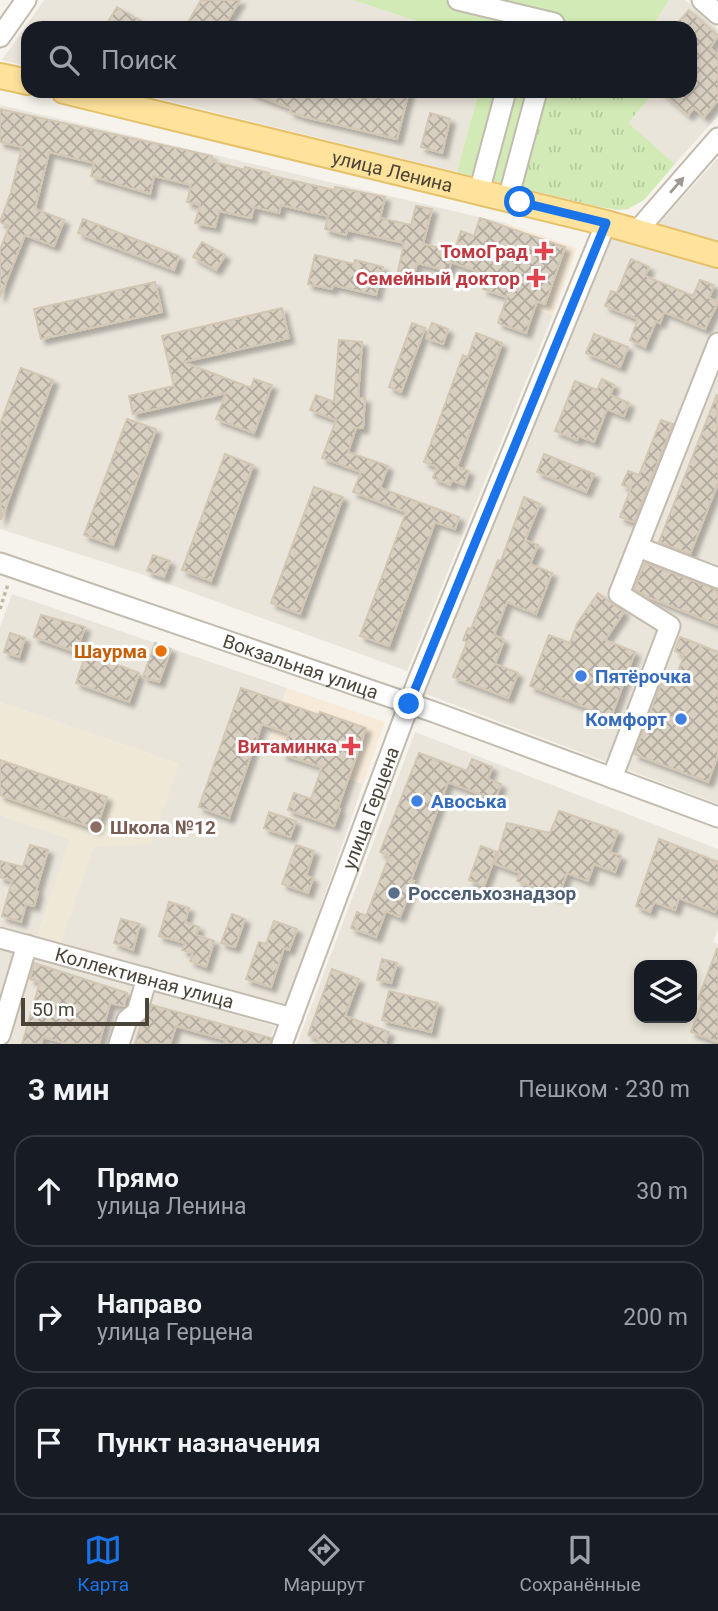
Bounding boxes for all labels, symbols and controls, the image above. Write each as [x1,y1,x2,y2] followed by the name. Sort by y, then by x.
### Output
[21,21,697,98] search box
[45,41,83,79] icon: search
[101,45,177,75] text: Поиск
[329,146,455,197] street label: улица Ленина
[669,176,684,193] one-way arrow
[504,186,535,217] route start
[440,240,528,263] place label: ТомоГрад
[534,241,554,261] marker: ТомоГрад
[356,267,520,290] place label: Семейный доктор
[526,268,546,288] marker: Семейный доктор
[220,629,381,704] street label: Вокзальная улица
[74,640,147,663] place label: Шаурма
[153,643,169,659] marker: Шаурма
[595,665,691,688] place label: Пятёрочка
[573,668,589,684] marker: Пятёрочка
[393,688,424,719] route end
[585,708,667,731] place label: Комфорт
[673,711,689,727] marker: Комфорт
[238,735,337,758] place label: Витаминка
[343,738,359,754] marker: Витаминка
[337,744,404,873] street label: улица Герцена
[431,790,507,813] place label: Авоська
[409,793,425,809] marker: Авоська
[110,816,216,839] place label: Школа №12
[88,819,104,835] marker: Школа №12
[408,882,576,905] place label: Россельхознадзор
[386,885,402,901] marker: Россельхознадзор
[52,943,237,1014] street label: Коллективная улица
[634,960,697,1023] map controls
[634,960,697,1023] button: layers
[21,995,149,1027] scale bar
[32,998,75,1021] text: 50 m
[28,1072,109,1107] text: 3 мин
[518,1076,690,1103] text: Пешком · 230 m
[97,1163,179,1193] text: Прямо
[30,1172,68,1210] icon: ahead
[636,1178,688,1205] text: 30 m
[97,1193,247,1220] text: улица Ленина
[97,1289,202,1319] text: Направо
[30,1298,68,1336] icon: right
[623,1304,688,1331] text: 200 m
[97,1319,253,1346] text: улица Герцена
[30,1424,68,1462] icon: arrive
[97,1428,321,1458] text: Пункт назначения
[77,1531,129,1596] tab: Карта
[283,1531,365,1596] tab: Маршрут
[520,1531,641,1596] tab: Сохранённые

